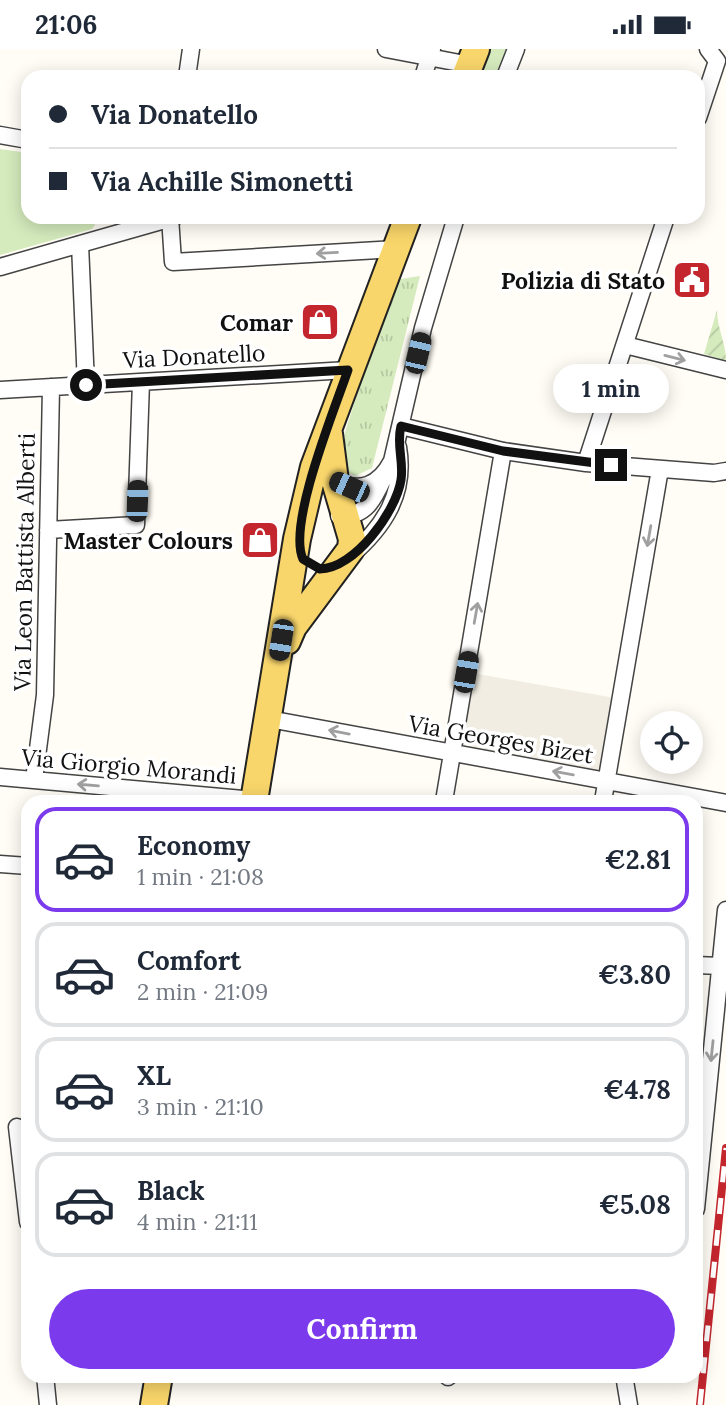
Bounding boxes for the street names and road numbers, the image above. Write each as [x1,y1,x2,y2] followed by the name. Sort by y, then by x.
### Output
[121,338,266,374] street label: Via Donatello
[7,433,41,692] street label: Via Leon Battista Alberti
[405,708,596,770] street label: Via Georges Bizet
[19,742,238,790] street label: Via Giorgio Morandi

